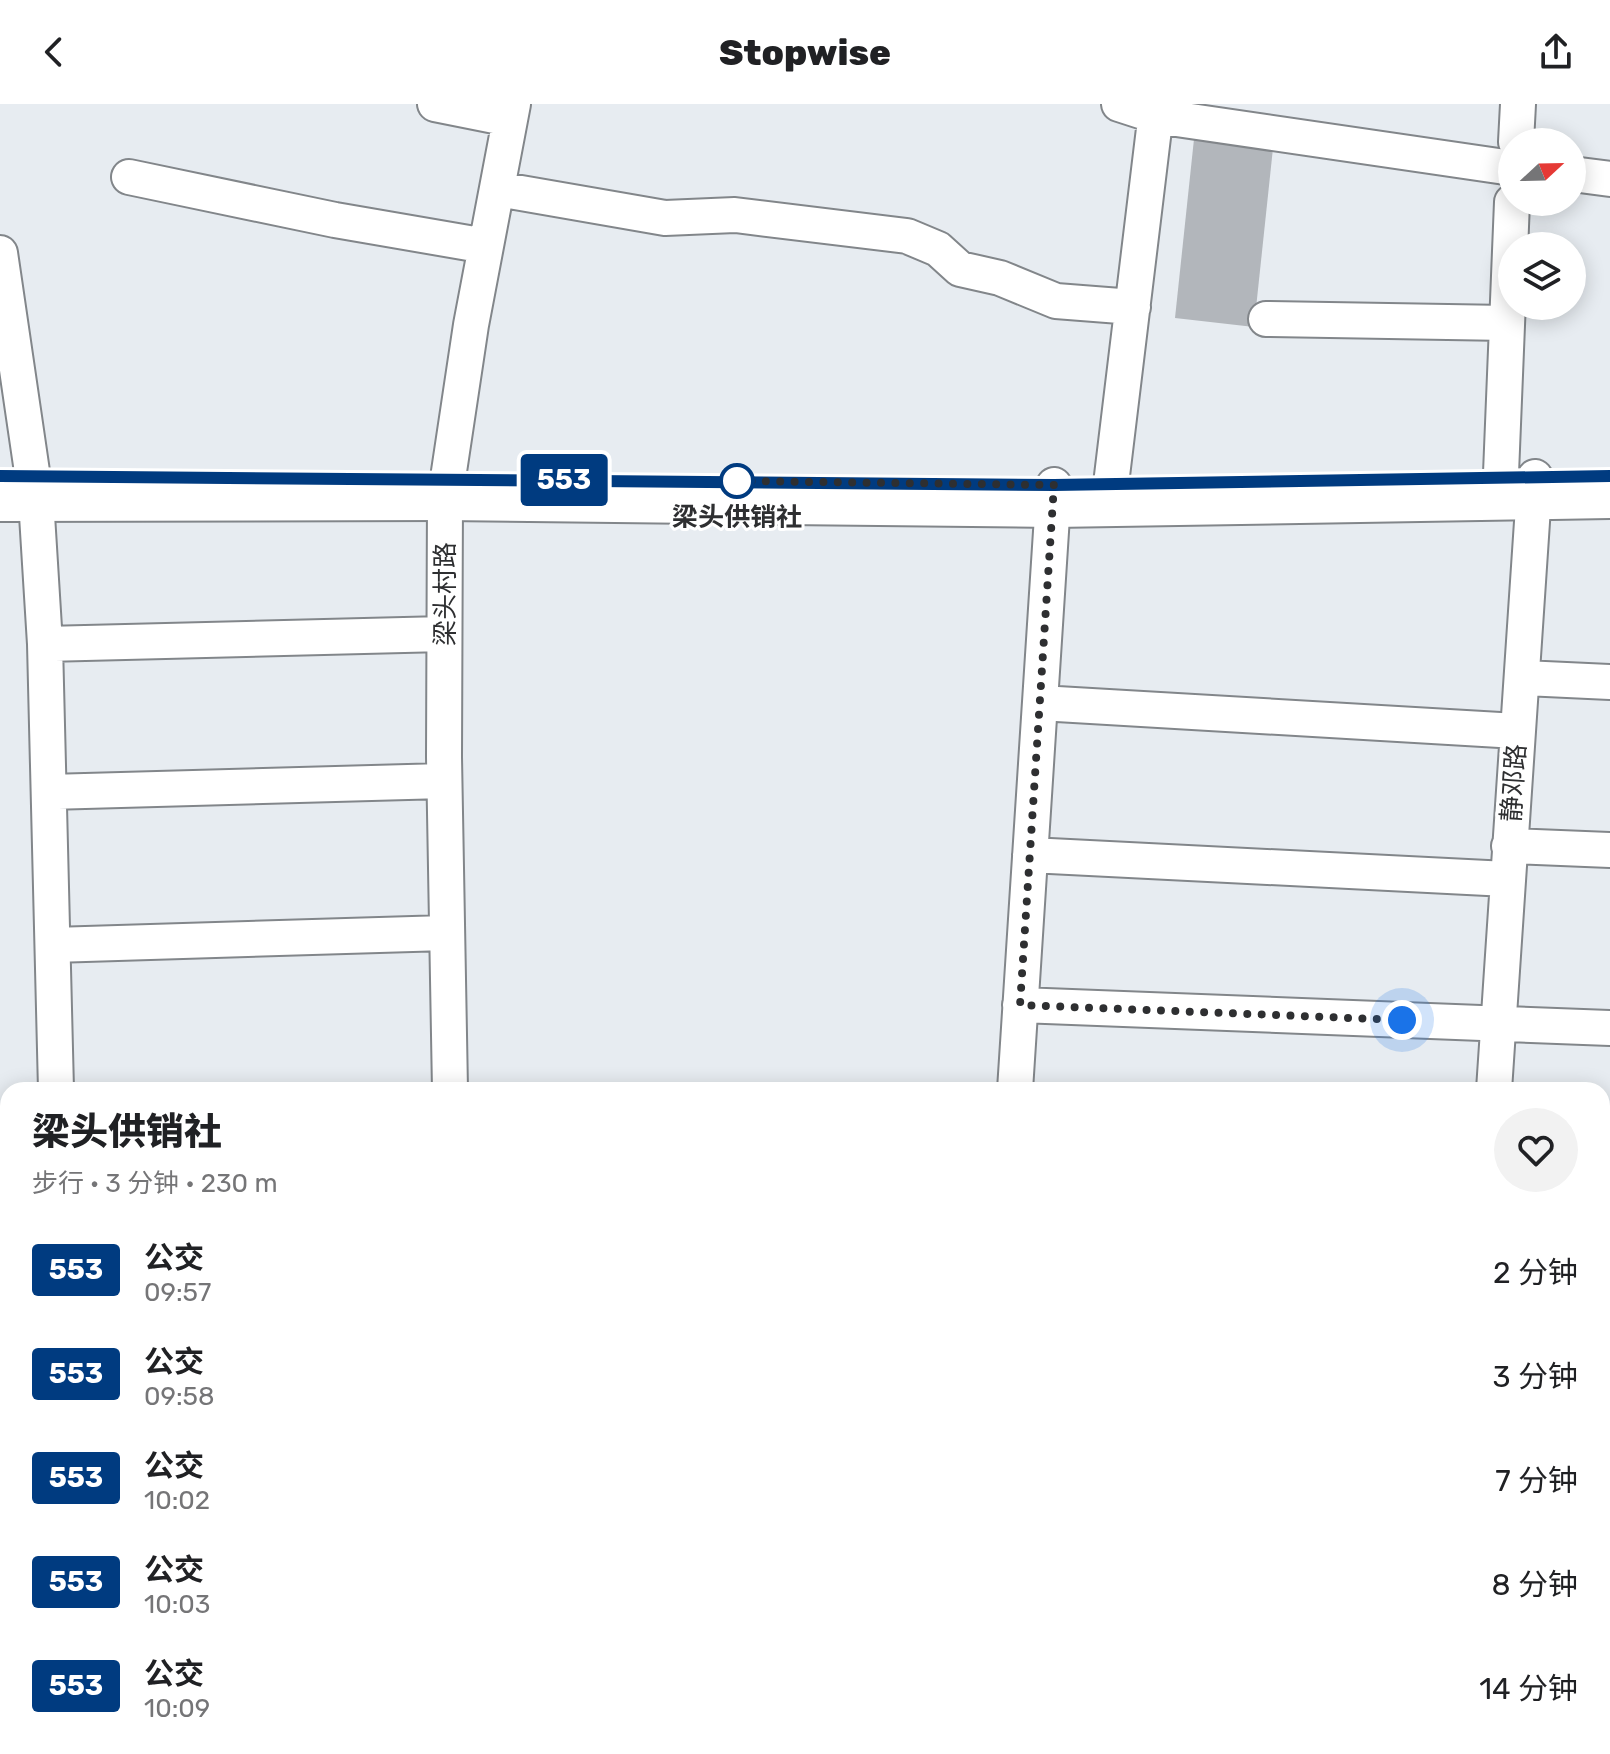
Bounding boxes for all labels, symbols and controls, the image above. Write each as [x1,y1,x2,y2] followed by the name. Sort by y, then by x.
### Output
[32,30,76,74] icon: back
[1534,30,1578,74] icon: share
[719,31,891,74] text: Stopwise
[1498,128,1586,216] north arrow
[1498,128,1586,320] map controls
[1498,232,1586,320] button: layers
[518,454,610,506] line badge: 553
[537,463,591,496] text: 553
[720,464,754,498] marker: 梁头供销社
[672,502,802,533] place label: 梁头供销社
[430,542,461,646] street label: 梁头村路
[1496,743,1532,823] street label: 静邓路
[1382,1000,1422,1040] your location
[1494,1108,1578,1192] button: heart
[32,1109,222,1155] text: 梁头供销社
[32,1168,278,1199] text: 步行 · 3 分钟 · 230 m
[144,1240,204,1276] text: 公交
[49,1253,103,1286] text: 553
[1493,1255,1578,1291] text: 2 分钟
[144,1277,211,1308] text: 09:57
[144,1344,204,1380] text: 公交
[49,1357,103,1390] text: 553
[1493,1359,1578,1395] text: 3 分钟
[144,1381,215,1412] text: 09:58
[144,1448,204,1484] text: 公交
[49,1461,103,1494] text: 553
[1495,1463,1578,1499] text: 7 分钟
[144,1485,210,1516] text: 10:02
[144,1552,204,1588] text: 公交
[49,1565,103,1598] text: 553
[1492,1567,1578,1603] text: 8 分钟
[144,1589,210,1620] text: 10:03
[144,1656,204,1692] text: 公交
[49,1669,103,1702] text: 553
[1479,1671,1578,1707] text: 14 分钟
[144,1693,210,1724] text: 10:09

